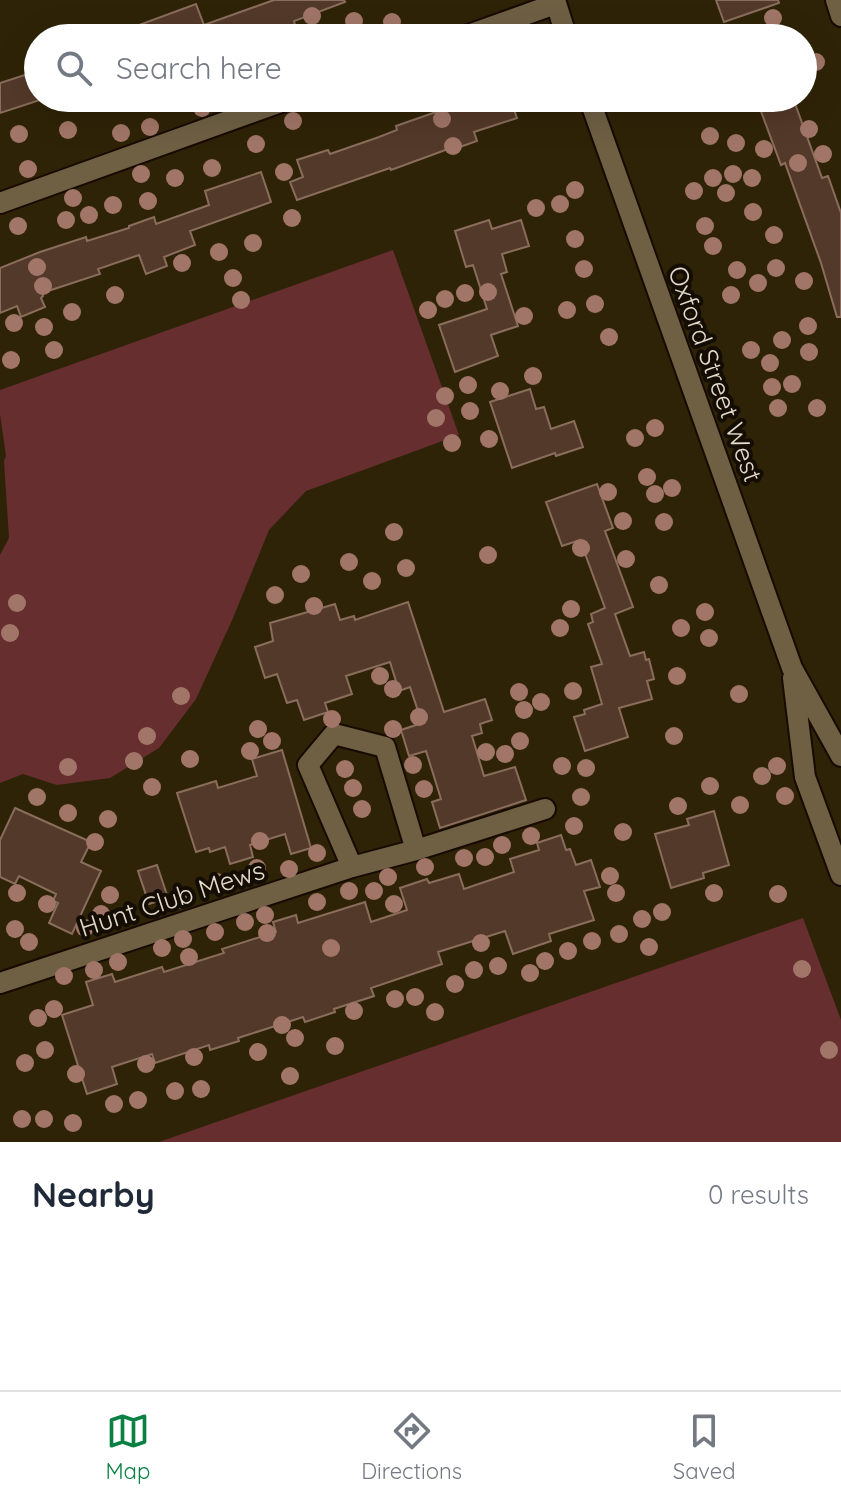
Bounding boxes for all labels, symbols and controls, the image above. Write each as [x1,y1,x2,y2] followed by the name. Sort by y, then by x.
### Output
[24,24,817,112] search box
[52,46,96,90] icon: search
[116,49,282,87] text: Search here
[661,261,770,486] street label: Oxford Street West
[75,853,269,944] street label: Hunt Club Mews
[32,1173,155,1216] text: Nearby
[708,1178,809,1211] text: 0 results
[105,1409,150,1485] tab: Map
[361,1409,462,1485] tab: Directions
[673,1409,736,1485] tab: Saved

